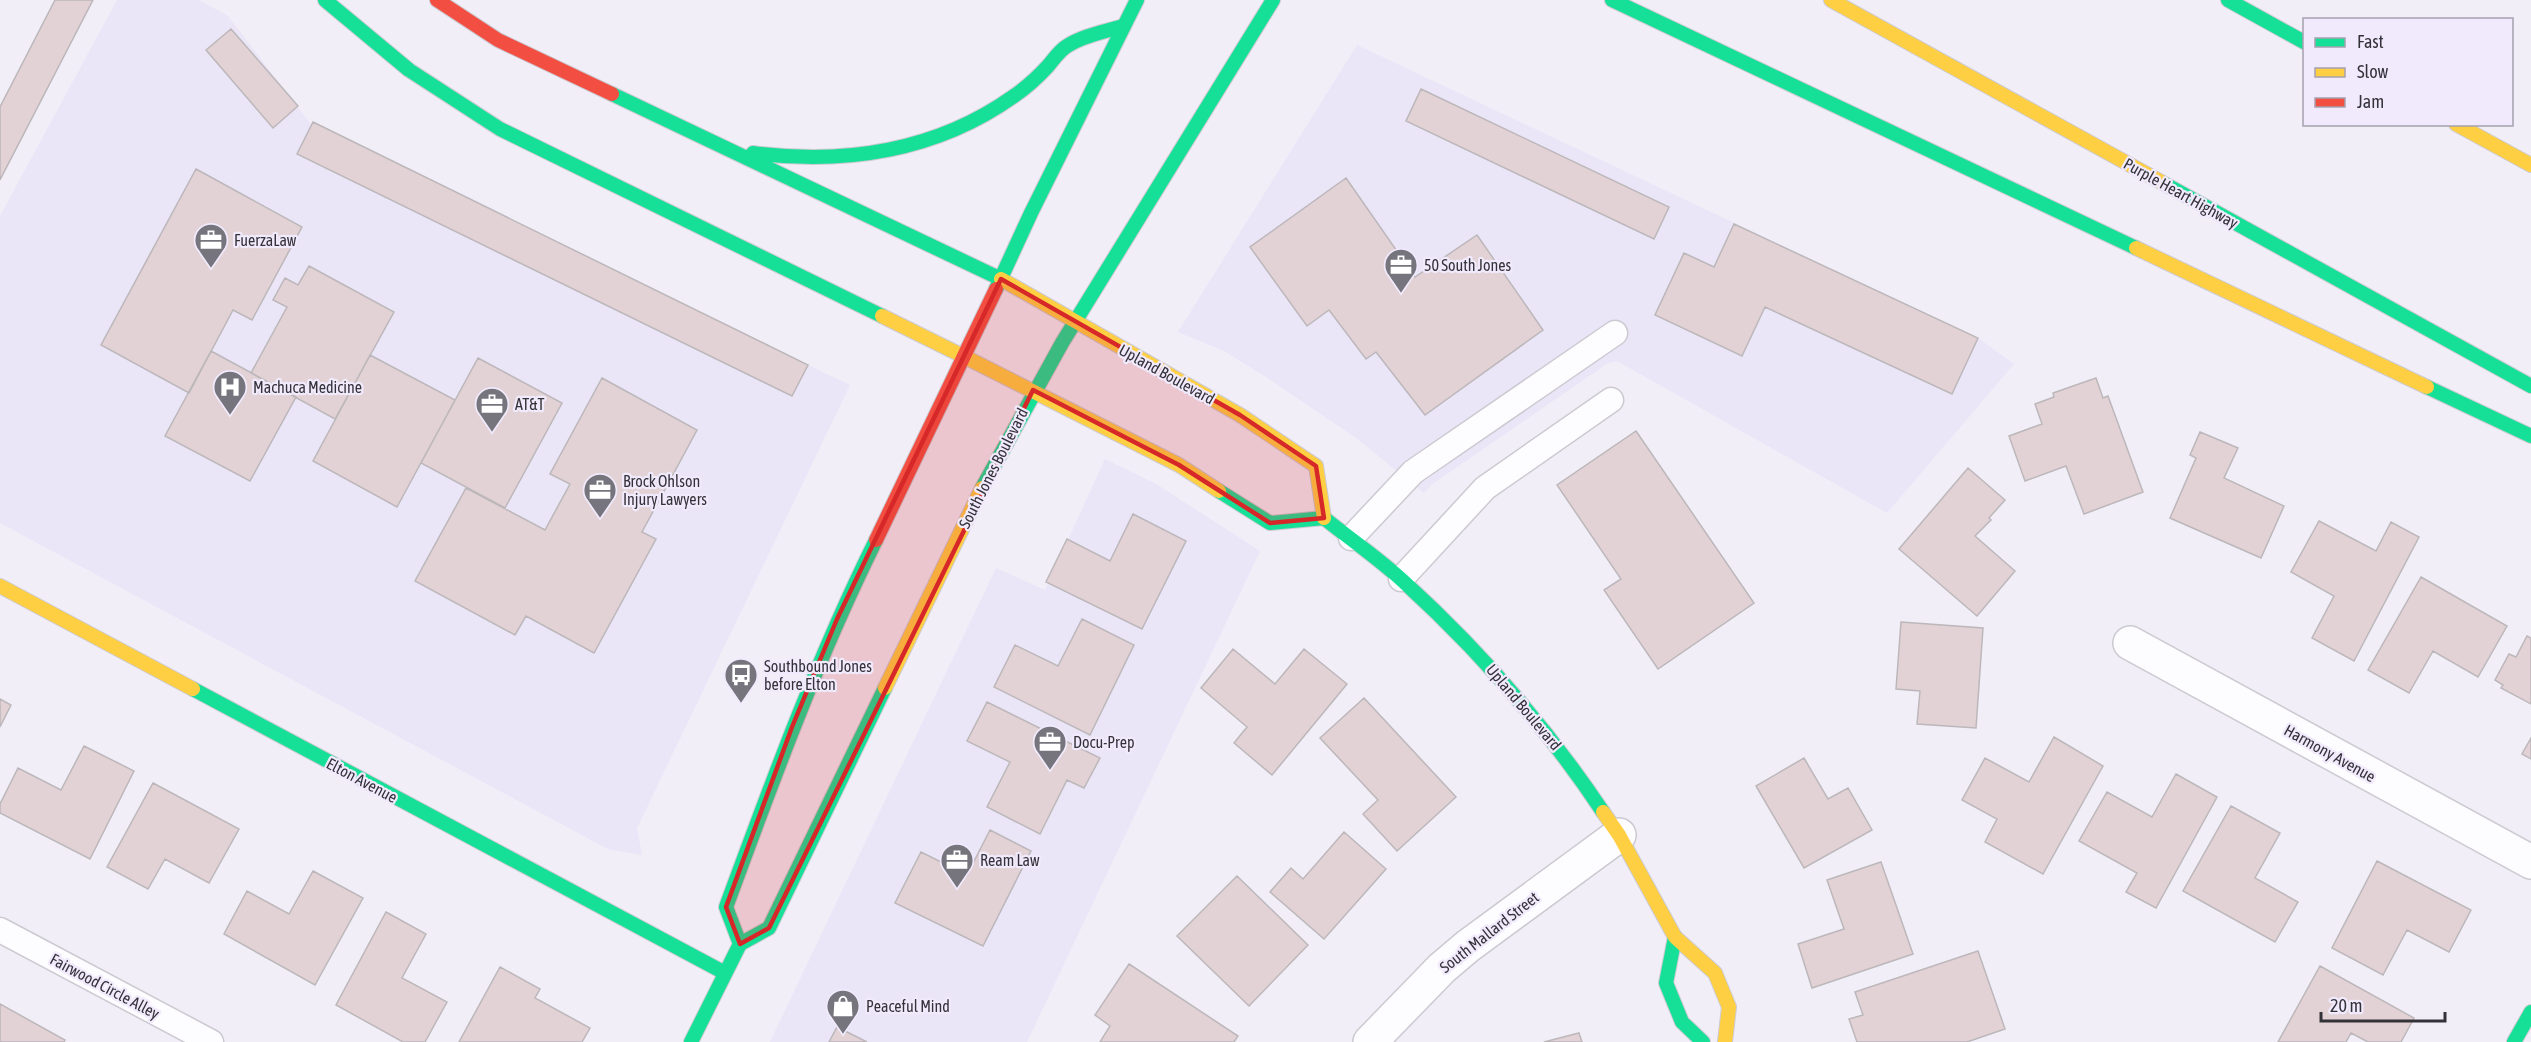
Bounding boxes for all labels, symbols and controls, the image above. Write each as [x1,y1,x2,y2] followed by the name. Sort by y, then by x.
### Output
[2303,18,2513,126] legend
[2357,31,2384,52] text: Fast
[2357,61,2388,82] text: Slow
[2357,91,2384,112] text: Jam
[2120,154,2242,233] street label: Purple Heart Highway
[193,222,229,269] office icon: FuerzaLaw
[234,231,297,249] place label: FuerzaLaw
[1383,247,1419,294] office icon: 50 South Jones
[1424,256,1511,274] place label: 50 South Jones
[1116,340,1218,409] street label: Upland Boulevard
[212,369,248,416] hospital icon: Machuca Medicine
[253,378,362,396] place label: Machuca Medicine
[474,386,510,433] office icon: AT&T
[515,395,545,413] place label: AT&T
[955,405,1031,531] street label: South Jones Boulevard
[582,472,618,519] office icon: Brock Ohlson Injury Lawyers
[623,472,707,509] place label: Brock Ohlson Injury Lawyers
[723,657,759,704] bus stop icon: Southbound Jones before Elton
[764,657,872,693] place label: Southbound Jones before Elton
[1482,660,1565,754] street label: Upland Boulevard
[2281,721,2379,786] street label: Harmony Avenue
[1032,724,1068,771] office icon: Docu-Prep
[1073,733,1135,752] place label: Docu-Prep
[324,754,400,806] street label: Elton Avenue
[939,842,975,889] office icon: Ream Law
[980,851,1040,869] place label: Ream Law
[1436,888,1542,976] street label: South Mallard Street
[47,950,163,1023] street label: Fairwood Circle Alley
[2321,985,2446,1023] scale bar
[825,988,861,1035] shop icon: Peaceful Mind
[2330,995,2362,1016] text: 20 m
[866,997,950,1015] place label: Peaceful Mind

